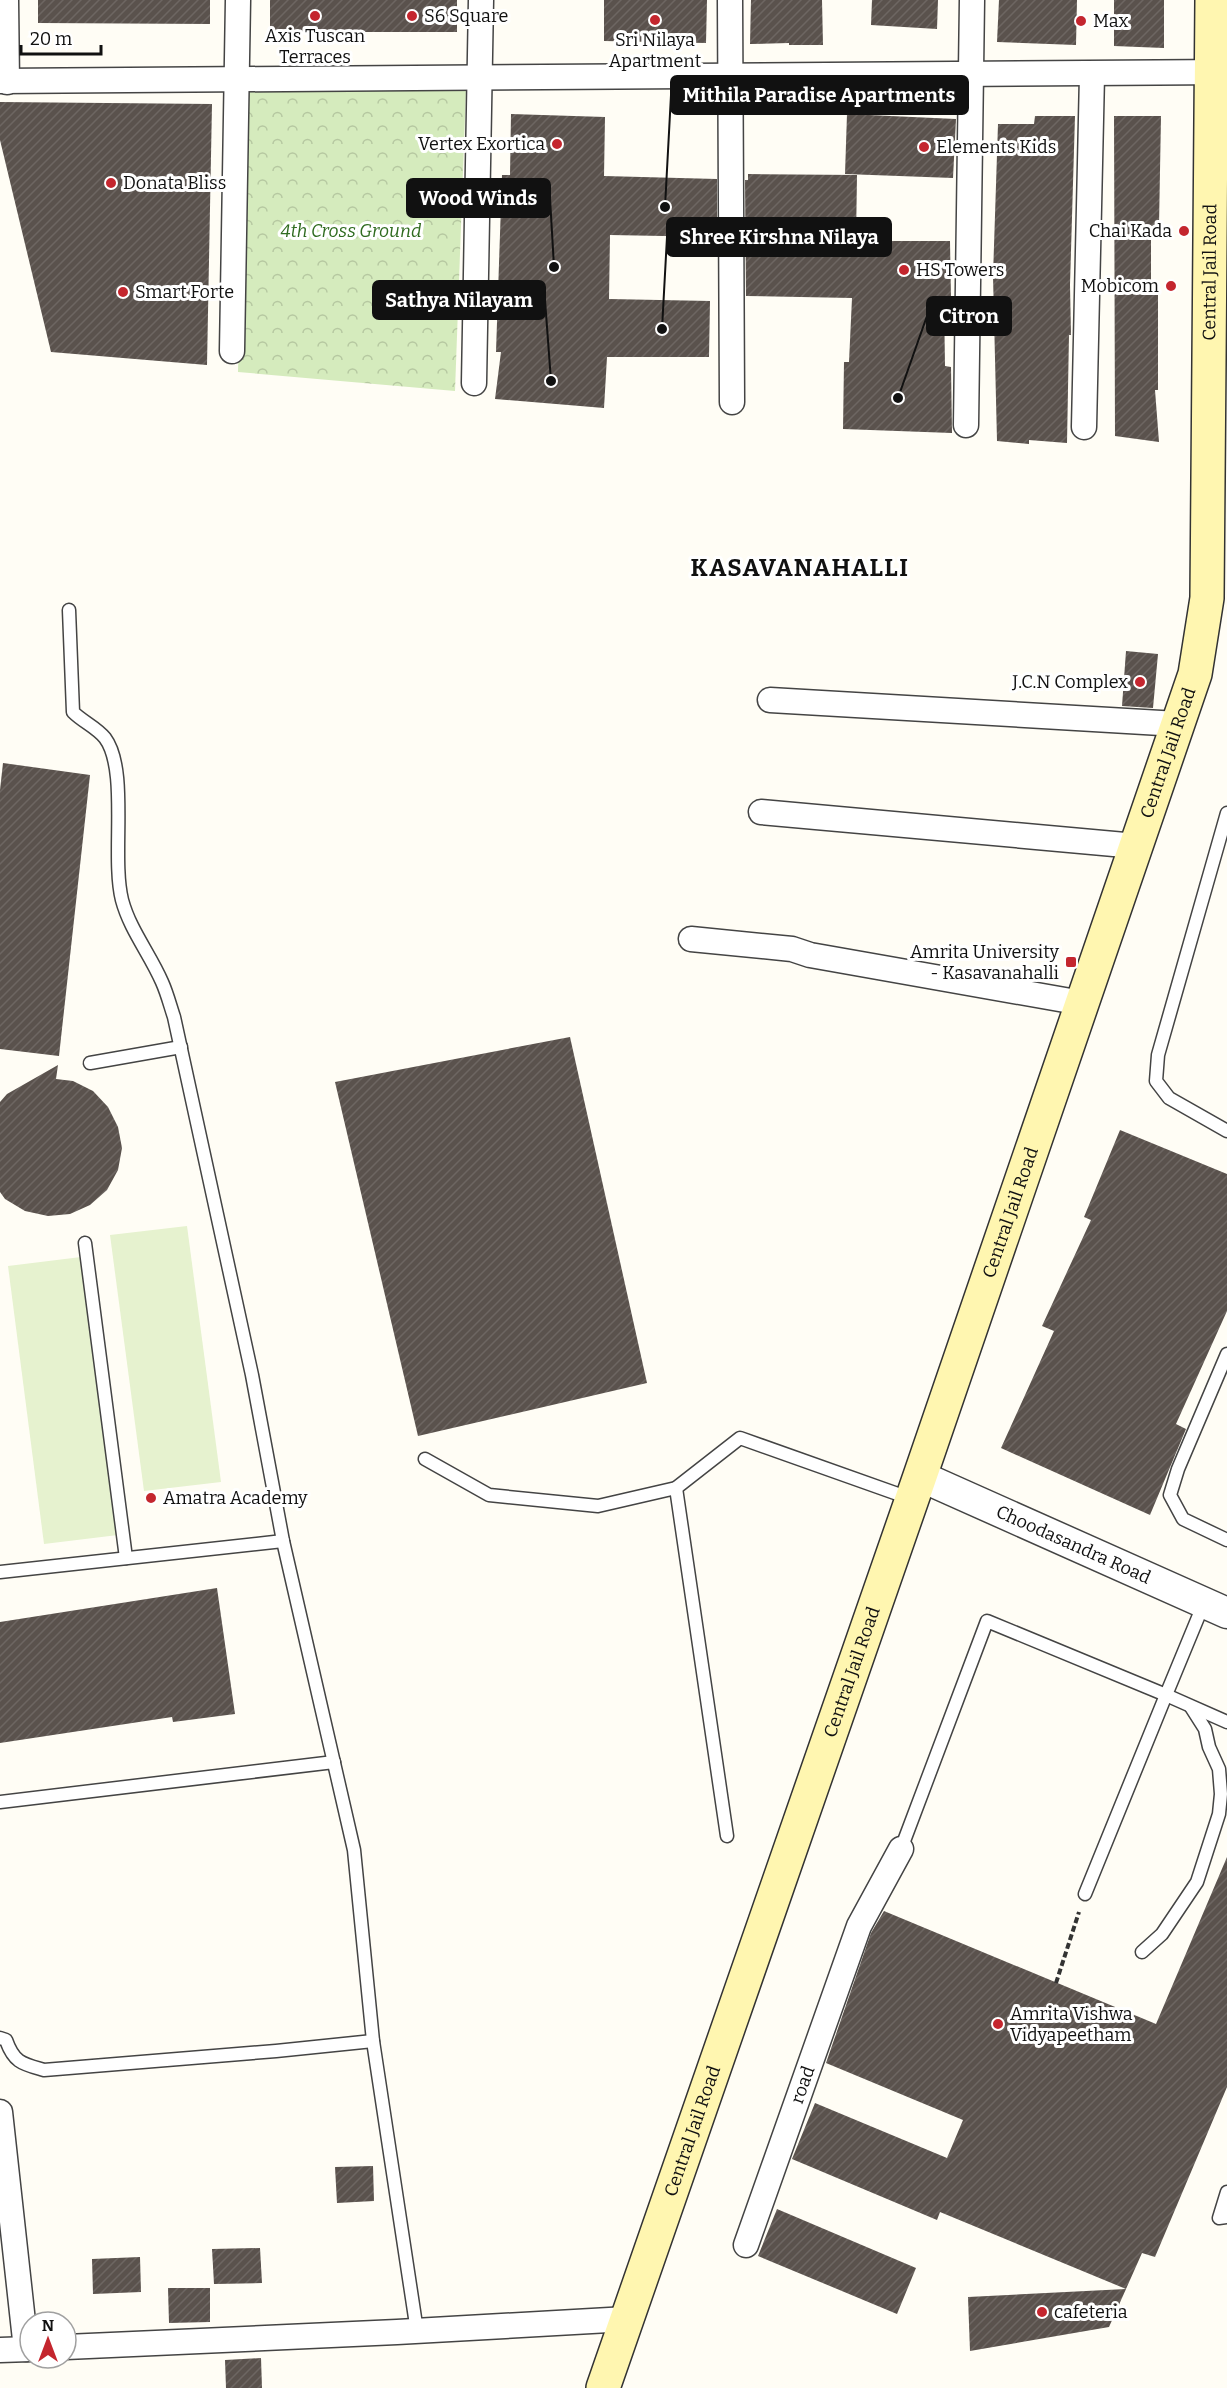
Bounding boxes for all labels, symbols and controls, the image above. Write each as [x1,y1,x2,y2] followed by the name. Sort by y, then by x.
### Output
[424,5,508,27] place label: S6 Square
[308,9,322,23] marker: Axis Tuscan Terraces
[405,9,419,23] marker: S6 Square
[1093,10,1129,32] place label: Max
[648,13,662,27] marker: Sri Nilaya Apartment
[1074,14,1088,28] marker: Max
[21,18,100,56] scale bar
[265,25,366,68] place label: Axis Tuscan Terraces
[30,28,72,50] text: 20 m
[609,29,702,72] place label: Sri Nilaya Apartment
[671,76,968,114] callout: Mithila Paradise Apartments
[683,83,955,107] text: Mithila Paradise Apartments
[418,133,545,155] place label: Vertex Exortica
[936,136,1056,158] place label: Elements Kids
[550,137,564,151] marker: Vertex Exortica
[917,140,931,154] marker: Elements Kids
[123,172,226,194] place label: Donata Bliss
[104,176,118,190] marker: Donata Bliss
[407,179,550,217] callout: Wood Winds
[419,186,538,210] text: Wood Winds
[1198,203,1221,341] street label: Central Jail Road
[667,218,891,256] callout: Shree Kirshna Nilaya
[281,220,422,242] park label: 4th Cross Ground
[1089,220,1172,242] place label: Chai Kada
[1177,224,1191,238] marker: Chai Kada
[679,225,879,249] text: Shree Kirshna Nilaya
[916,259,1004,281] place label: HS Towers
[897,263,911,277] marker: HS Towers
[1081,275,1159,297] place label: Mobicom
[1164,279,1178,293] marker: Mobicom
[135,281,234,303] place label: Smart Forte
[373,281,545,319] callout: Sathya Nilayam
[116,285,130,299] marker: Smart Forte
[385,288,533,312] text: Sathya Nilayam
[927,297,1011,335] callout: Citron
[939,304,999,328] text: Citron
[691,554,909,582] district label: KASAVANAHALLI
[1011,671,1128,693] place label: J.C.N Complex
[1133,675,1147,689] marker: J.C.N Complex
[1135,684,1201,821] street label: Central Jail Road
[910,941,1059,984] place label: Amrita University - Kasavanahalli
[1064,955,1078,969] marker: Amrita University - Kasavanahalli
[978,1144,1043,1281] street label: Central Jail Road
[163,1487,308,1509] place label: Amatra Academy
[144,1491,158,1505] marker: Amatra Academy
[993,1500,1154,1589] street label: Choodasandra Road
[819,1603,885,1740] street label: Central Jail Road
[1010,2003,1133,2046] place label: Amrita Vishwa Vidyapeetham
[991,2017,1005,2031] marker: Amrita Vishwa Vidyapeetham
[659,2062,725,2199] street label: Central Jail Road
[786,2063,820,2107] street label: road
[1054,2301,1128,2323] place label: cafeteria
[1035,2305,1049,2319] marker: cafeteria
[18,2310,78,2370] north arrow
[42,2316,54,2335] text: N

